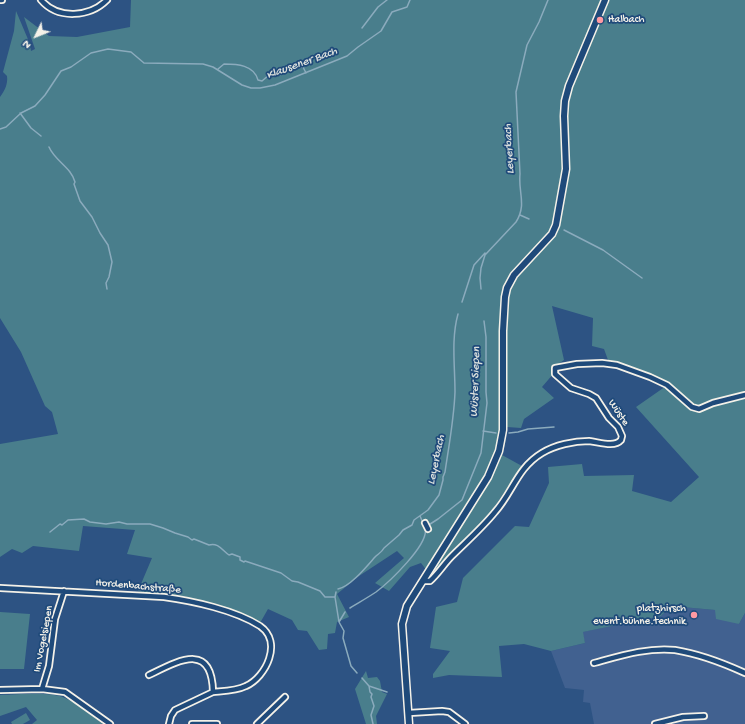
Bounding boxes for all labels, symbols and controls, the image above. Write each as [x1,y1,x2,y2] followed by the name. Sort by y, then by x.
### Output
[608,13,644,27] place label: Halbach
[595,15,605,25] marker: Halbach
[16,16,56,56] north arrow
[20,37,34,51] text: N
[265,45,339,83] water label: Klausener Bach
[501,123,519,175] water label: Leyerbach
[468,346,484,418] water label: Wüster Siepen
[604,397,632,429] street label: Wüste
[425,434,449,486] water label: Leyerbach
[95,577,181,597] street label: Hordenbachstraße
[593,602,686,628] place label: platzhirsch event.bühne.technik
[31,605,57,673] street label: Im Vogelsiepen
[689,610,699,620] marker: platzhirsch event.bühne.technik

